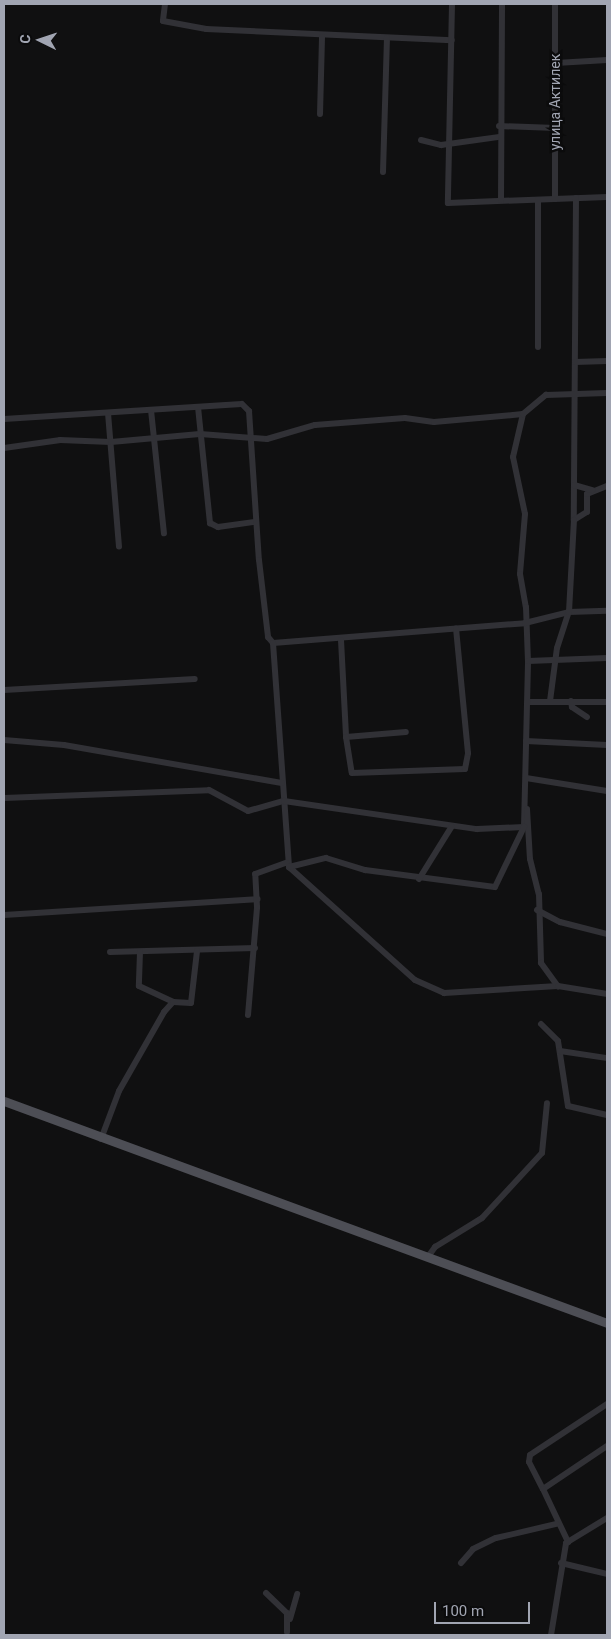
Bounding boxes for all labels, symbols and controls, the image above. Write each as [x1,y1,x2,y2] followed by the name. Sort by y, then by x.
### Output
[15,15,65,65] north arrow
[17,34,33,44] text: С
[547,54,563,150] street label: улица Актилек
[436,1592,532,1624] scale bar
[442,1602,484,1620] text: 100 m

